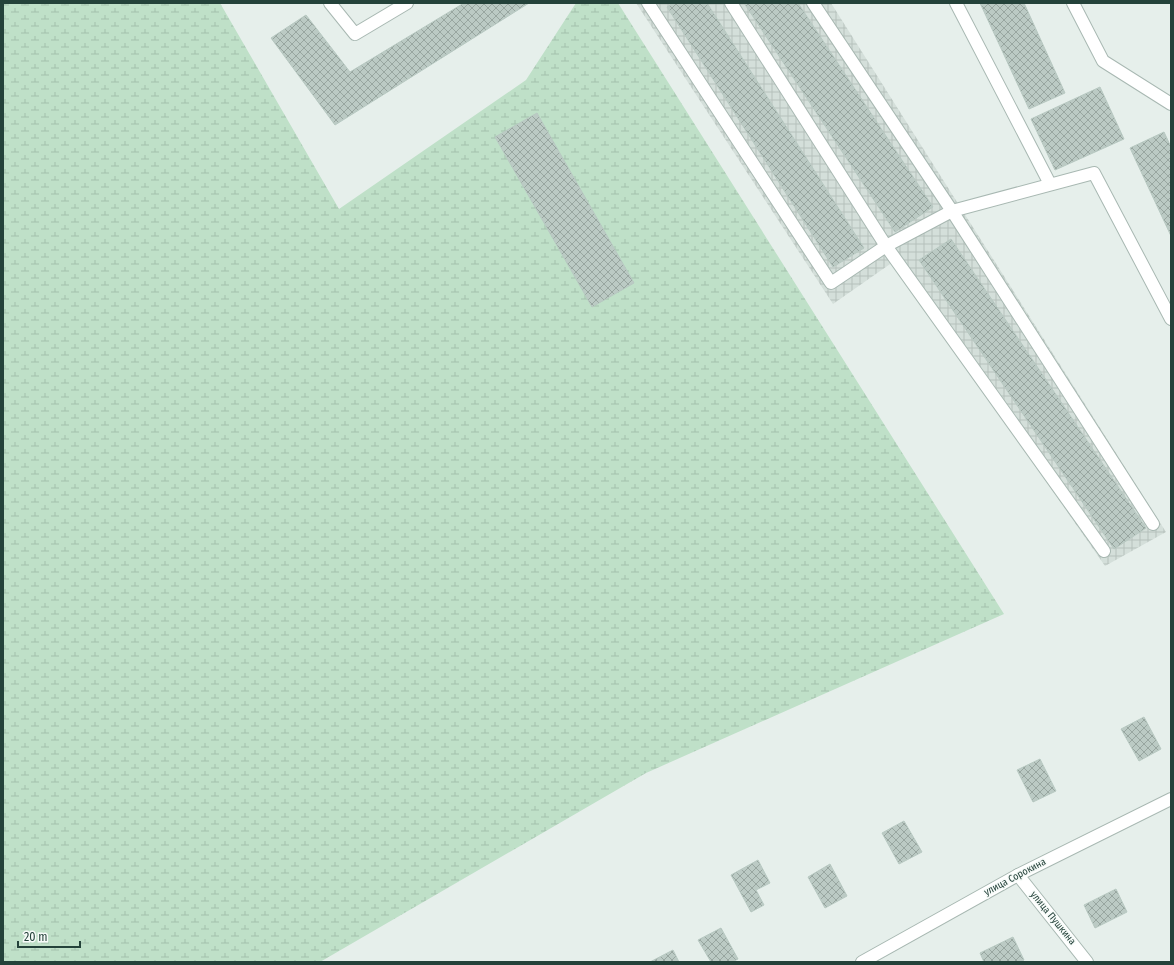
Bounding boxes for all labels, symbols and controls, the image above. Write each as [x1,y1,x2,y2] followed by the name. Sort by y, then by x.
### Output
[982,856,1048,898] street label: улица Сорокина
[1028,889,1078,947] street label: улица Пушкина
[18,923,80,949] scale bar
[24,930,48,944] text: 20 m

